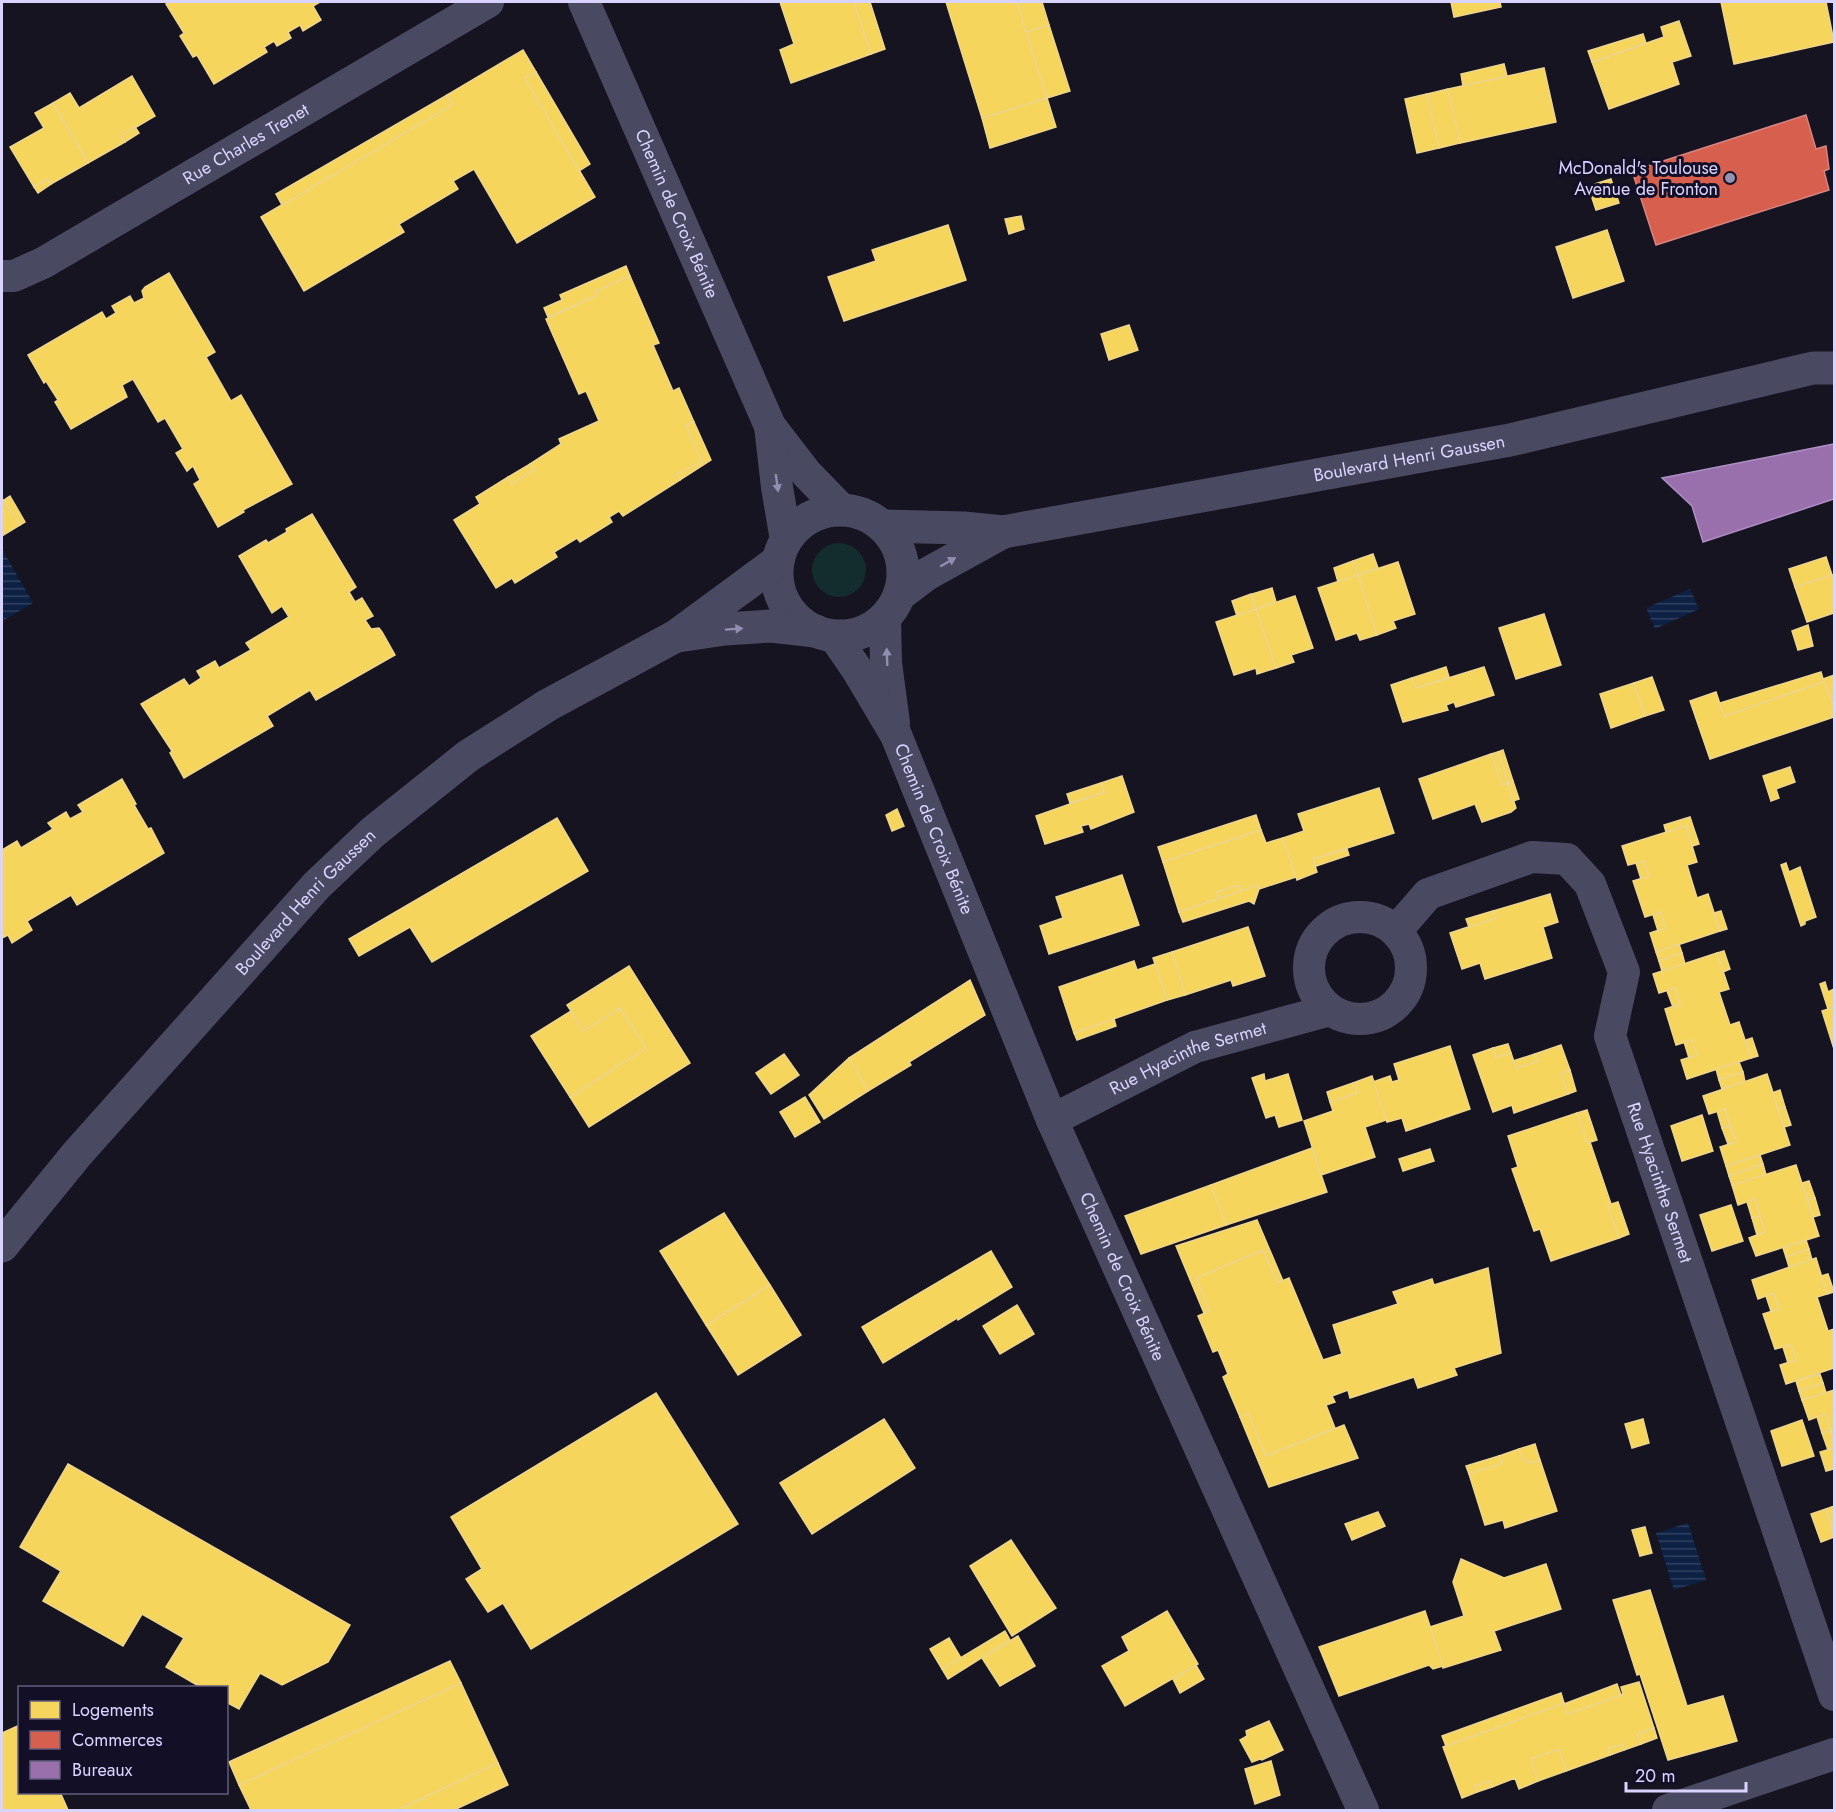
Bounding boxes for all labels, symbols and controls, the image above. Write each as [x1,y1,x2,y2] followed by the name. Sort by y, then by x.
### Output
[178,96,314,191] street label: Rue Charles Trenet
[628,125,725,302] street label: Chemin de Croix Bénite
[1558,155,1718,202] place label: McDonald's Toulouse Avenue de Fronton
[1723,171,1737,185] marker: McDonald's Toulouse Avenue de Fronton
[1311,428,1507,488] street label: Boulevard Henri Gaussen
[772,474,781,493] one-way arrow
[940,557,956,568] one-way arrow
[725,624,744,634] one-way arrow
[882,647,891,666] one-way arrow
[888,739,980,918] street label: Chemin de Croix Bénite
[229,823,382,981] street label: Boulevard Henri Gaussen
[1105,1015,1270,1102] street label: Rue Hyacinthe Sermet
[1620,1099,1699,1267] street label: Rue Hyacinthe Sermet
[1073,1188,1172,1365] street label: Chemin de Croix Bénite
[18,1686,228,1794] legend
[72,1697,154,1723] text: Logements
[72,1727,163,1753] text: Commerces
[1626,1755,1746,1793] scale bar
[72,1757,133,1783] text: Bureaux
[1635,1763,1675,1789] text: 20 m

